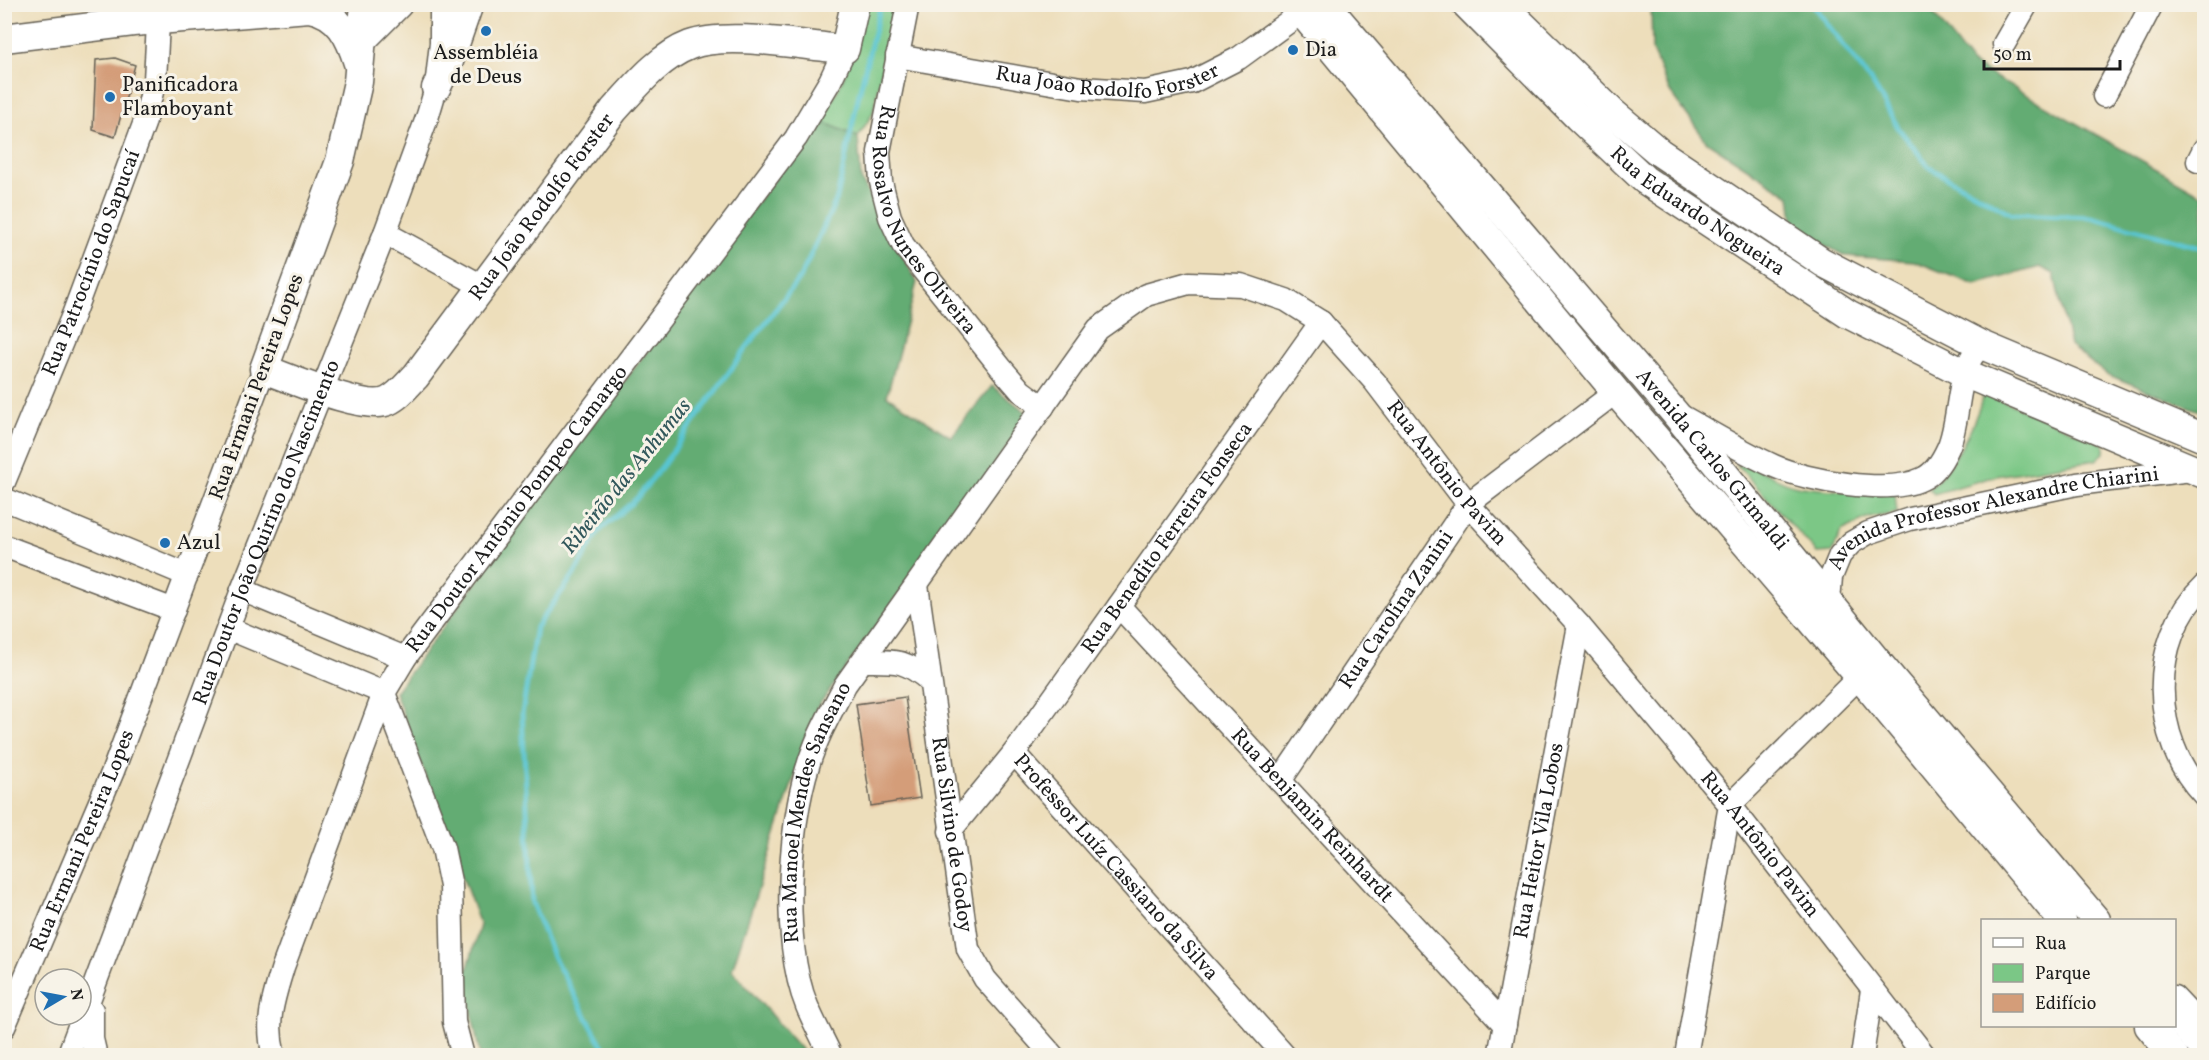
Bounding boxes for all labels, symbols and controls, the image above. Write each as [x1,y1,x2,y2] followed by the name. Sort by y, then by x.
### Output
[479,24,493,38] marker: Assembléia de Deus
[1984,33,2120,71] scale bar
[1305,36,1337,65] place label: Dia
[433,39,539,92] place label: Assembléia de Deus
[1286,43,1300,57] marker: Dia
[1993,43,2032,68] text: 50 m
[993,56,1224,107] street label: Rua João Rodolfo Forster
[122,71,239,124] place label: Panificadora Flamboyant
[103,90,117,104] marker: Panificadora Flamboyant
[864,102,984,341] street label: Rua Rosalvo Nunes Oliveira
[462,107,621,307] street label: Rua João Rodolfo Forster
[1603,140,1791,283] street label: Rua Eduardo Nogueira
[35,145,148,380] street label: Rua Patrocínio do Sapucaí
[203,270,311,504] street label: Rua Ermani Pereira Lopes
[186,355,347,709] street label: Rua Doutor João Quirino do Nascimento
[399,359,635,659] street label: Rua Doutor Antônio Pompeo Camargo
[1629,363,1796,557] street label: Avenida Carlos Grimaldi
[555,393,699,561] water label: Ribeirão das Anhumas
[1380,394,1514,552] street label: Rua Antônio Pavim
[1075,416,1260,660] street label: Rua Benedito Ferreira Fonseca
[1821,460,2161,574] street label: Avenida Professor Alexandre Chiarini
[1332,525,1461,695] street label: Rua Carolina Zanini
[177,529,220,558] place label: Azul
[158,536,172,550] marker: Azul
[776,677,859,945] street label: Rua Manoel Mendes Sansano
[1224,722,1400,909] street label: Rua Benjamin Reinhardt
[23,725,142,957] street label: Rua Ermani Pereira Lopes
[924,735,980,935] street label: Rua Silvino de Godoy
[1507,740,1571,941] street label: Rua Heitor Vila Lobos
[1007,747,1225,987] street label: Professor Luíz Cassiano da Silva
[1693,765,1827,924] street label: Rua Antônio Pavim
[1981,919,2176,1027] legend
[2035,932,2066,957] text: Rua
[2035,962,2090,987] text: Parque
[33,967,93,1027] north arrow
[64,987,88,1003] text: N
[2035,992,2096,1017] text: Edifício

